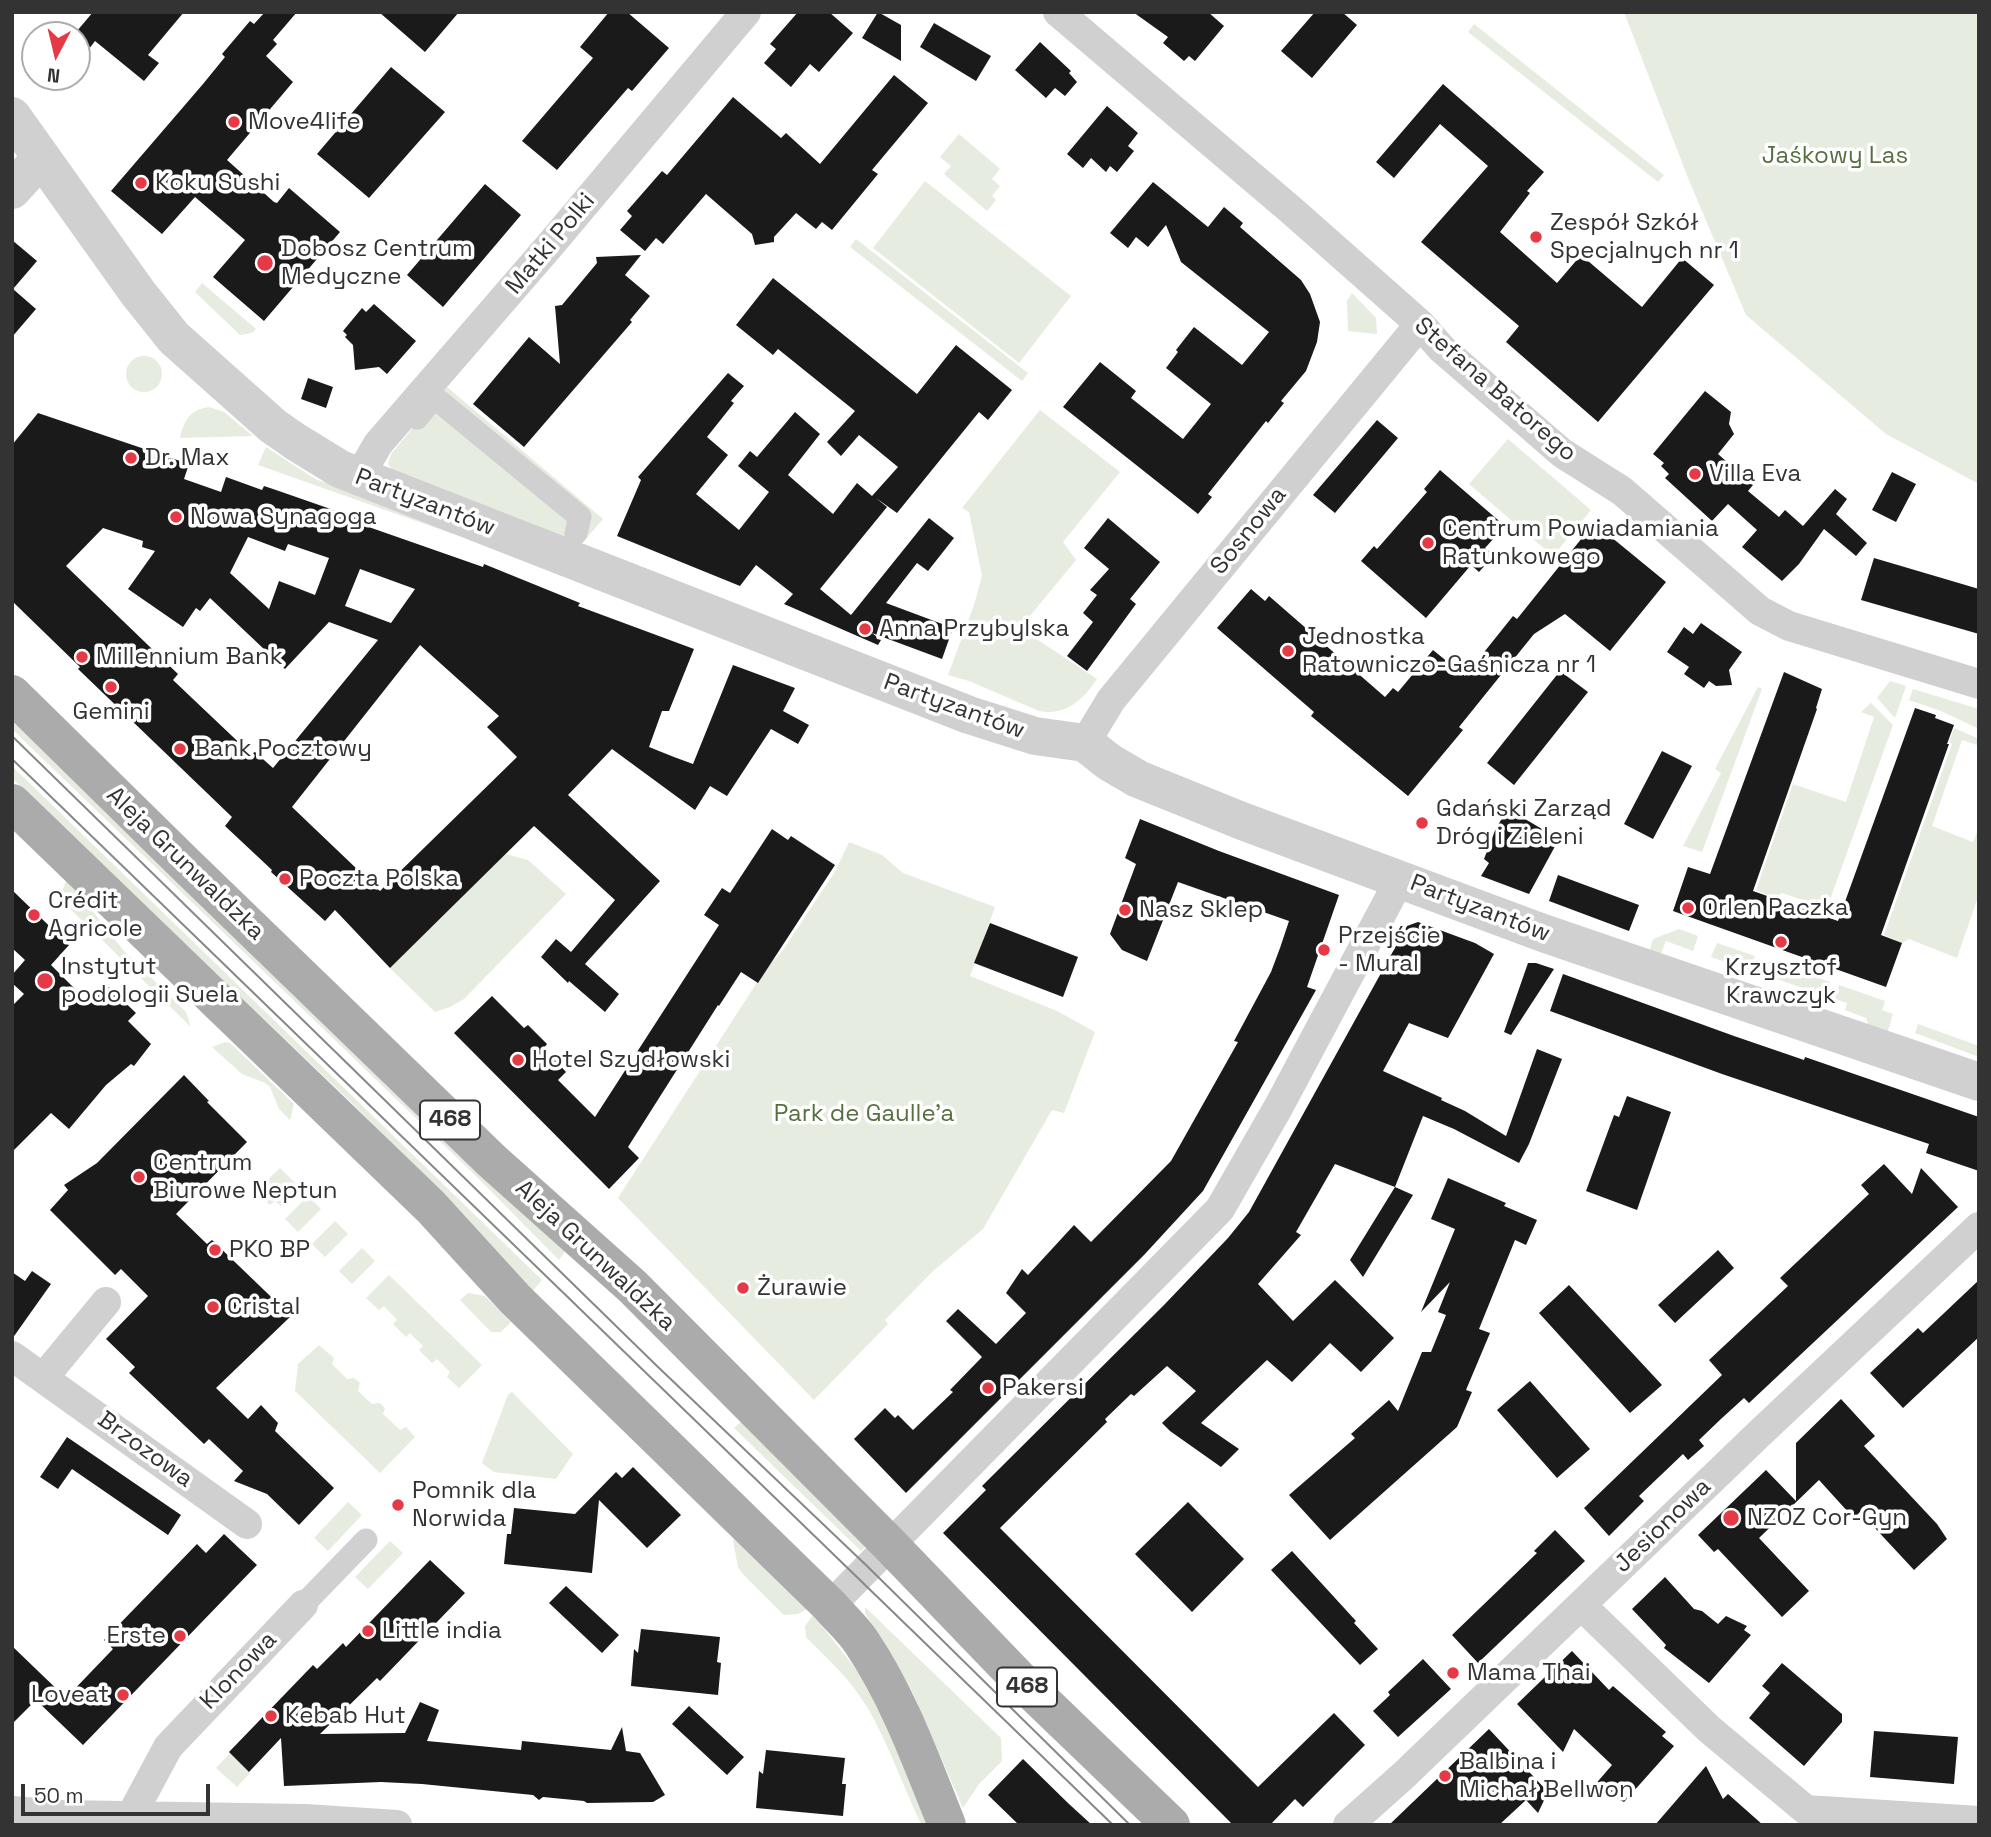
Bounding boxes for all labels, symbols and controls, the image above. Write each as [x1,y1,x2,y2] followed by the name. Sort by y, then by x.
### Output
[21,21,91,91] north arrow
[46,62,61,89] text: N
[248,108,361,136] place label: Move4life
[226,114,242,130] marker: Move4life
[1762,142,1908,170] park label: Jaśkowy Las
[155,169,280,197] place label: Koku Sushi
[133,175,149,191] marker: Koku Sushi
[500,188,602,300] street label: Matki Polki
[1550,209,1739,265] place label: Zespół Szkół Specjalnych nr 1
[1528,229,1544,245] marker: Zespół Szkół Specjalnych nr 1
[281,235,473,291] place label: Dobosz Centrum Medyczne
[255,253,275,273] marker: Dobosz Centrum Medyczne
[1408,312,1582,468] street label: Stefana Batorego
[145,444,229,472] place label: Dr. Max
[123,450,139,466] marker: Dr. Max
[1709,460,1801,488] place label: Villa Eva
[351,463,499,543] street label: Partyzantów
[1687,466,1703,482] marker: Villa Eva
[1205,481,1293,581] street label: Sosnowa
[190,503,377,531] place label: Nowa Synagoga
[168,509,184,525] marker: Nowa Synagoga
[1442,515,1719,571] place label: Centrum Powiadamiania Ratunkowego
[1420,535,1436,551] marker: Centrum Powiadamiania Ratunkowego
[879,615,1069,643] place label: Anna Przybylska
[857,621,873,637] marker: Anna Przybylska
[1302,623,1596,679] place label: Jednostka Ratowniczo-Gaśnicza nr 1
[96,643,283,671] place label: Millennium Bank
[1280,643,1296,659] marker: Jednostka Ratowniczo-Gaśnicza nr 1
[74,649,90,665] marker: Millennium Bank
[880,668,1028,746] street label: Partyzantów
[103,679,119,695] marker: Gemini
[72,698,150,726] place label: Gemini
[194,735,372,763] place label: Bank Pocztowy
[172,741,188,757] marker: Bank Pocztowy
[100,781,270,947] street label: Aleja Grunwaldzka
[1436,795,1611,851] place label: Gdański Zarząd Dróg i Zieleni
[1414,815,1430,831] marker: Gdański Zarząd Dróg i Zieleni
[299,865,459,893] place label: Poczta Polska
[1406,869,1554,949] street label: Partyzantów
[277,871,293,887] marker: Poczta Polska
[48,887,143,943] place label: Crédit Agricole
[1702,894,1849,922] place label: Orlen Paczka
[1139,896,1263,924] place label: Nasz Sklep
[1680,900,1696,916] marker: Orlen Paczka
[1117,902,1133,918] marker: Nasz Sklep
[26,907,42,923] marker: Crédit Agricole
[1338,922,1441,978] place label: Przejście - Mural
[1773,934,1789,950] marker: Krzysztof Krawczyk
[1316,942,1332,958] marker: Przejście - Mural
[61,953,239,1009] place label: Instytut podologii Suela
[1725,954,1837,1010] place label: Krzysztof Krawczyk
[35,971,55,991] marker: Instytut podologii Suela
[532,1046,730,1074] place label: Hotel Szydłowski
[510,1052,526,1068] marker: Hotel Szydłowski
[420,1100,480,1140] road number: 468
[774,1100,954,1128] park label: Park de Gaulle'a
[153,1149,338,1205] place label: Centrum Biurowe Neptun
[131,1169,147,1185] marker: Centrum Biurowe Neptun
[509,1174,681,1338] street label: Aleja Grunwaldzka
[229,1236,310,1264] place label: PKO BP
[207,1242,223,1258] marker: PKO BP
[757,1274,847,1302] place label: Żurawie
[735,1280,751,1296] marker: Żurawie
[227,1293,300,1321] place label: Cristal
[205,1299,221,1315] marker: Cristal
[1002,1374,1084,1402] place label: Pakersi
[980,1380,996,1396] marker: Pakersi
[92,1406,198,1494] street label: Brzozowa
[1609,1473,1717,1579] street label: Jesionowa
[412,1477,536,1533] place label: Pomnik dla Norwida
[390,1497,406,1513] marker: Pomnik dla Norwida
[1747,1504,1907,1532] place label: NZOZ Cor-Gyn
[1721,1508,1741,1528] marker: NZOZ Cor-Gyn
[382,1617,502,1645] place label: Little india
[106,1622,166,1650] place label: Erste
[360,1623,376,1639] marker: Little india
[195,1626,283,1716] street label: Klonowa
[172,1628,188,1644] marker: Erste
[1467,1659,1591,1687] place label: Mama Thai
[1445,1665,1461,1681] marker: Mama Thai
[997,1668,1057,1706] road number: 468
[31,1681,109,1709] place label: Loveat
[115,1687,131,1703] marker: Loveat
[285,1702,406,1730] place label: Kebab Hut
[263,1708,279,1724] marker: Kebab Hut
[1459,1748,1634,1804] place label: Balbina i Michał Bellwon
[1437,1768,1453,1784] marker: Balbina i Michał Bellwon
[24,1770,214,1814] scale bar
[34,1782,84,1809] text: 50 m

